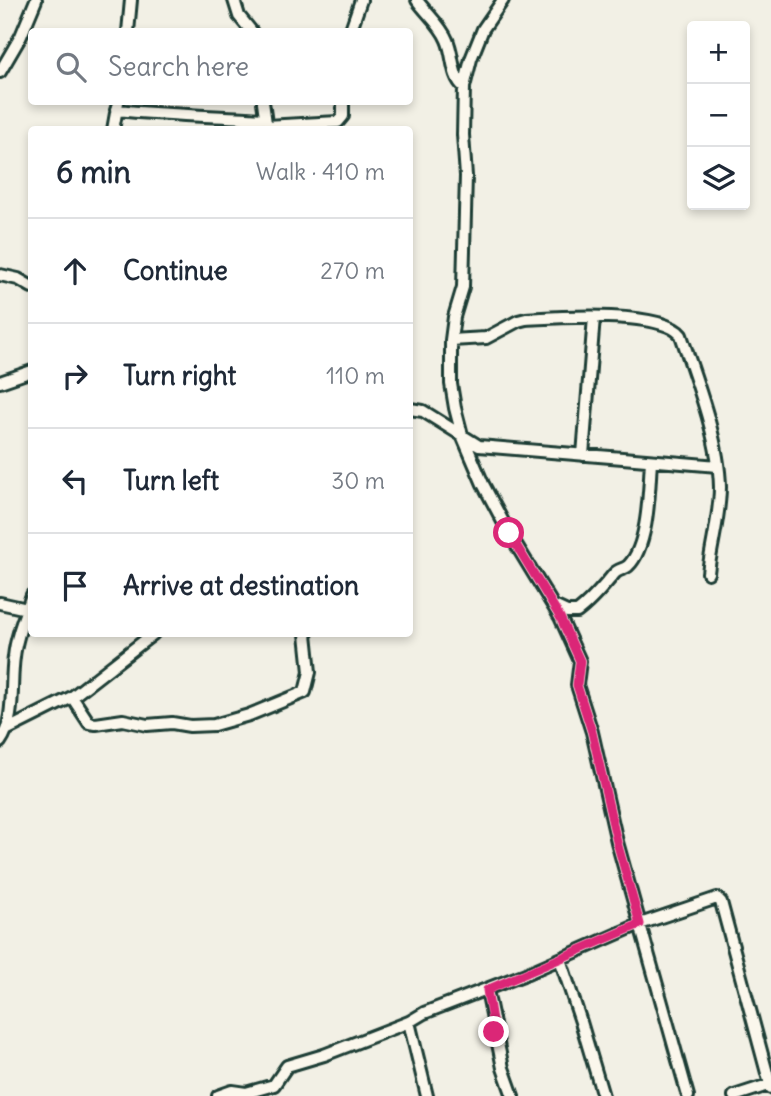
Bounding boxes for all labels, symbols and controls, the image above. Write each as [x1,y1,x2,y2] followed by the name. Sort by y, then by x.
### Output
[687,21,750,210] map controls
[687,21,750,84] button: +
[28,28,413,105] search box
[52,48,90,86] icon: search
[108,50,249,83] text: Search here
[687,84,750,147] button: −
[687,147,750,210] button: layers
[56,153,131,191] text: 6 min
[256,157,385,186] text: Walk · 410 m
[56,252,94,290] icon: ahead
[123,254,228,287] text: Continue
[320,256,385,285] text: 270 m
[56,357,94,395] icon: right
[123,359,236,392] text: Turn right
[326,361,385,390] text: 110 m
[56,462,94,500] icon: left
[123,464,219,497] text: Turn left
[331,466,385,495] text: 30 m
[493,517,524,548] route start
[56,567,94,605] icon: arrive
[123,569,359,602] text: Arrive at destination
[478,1016,509,1047] route end

